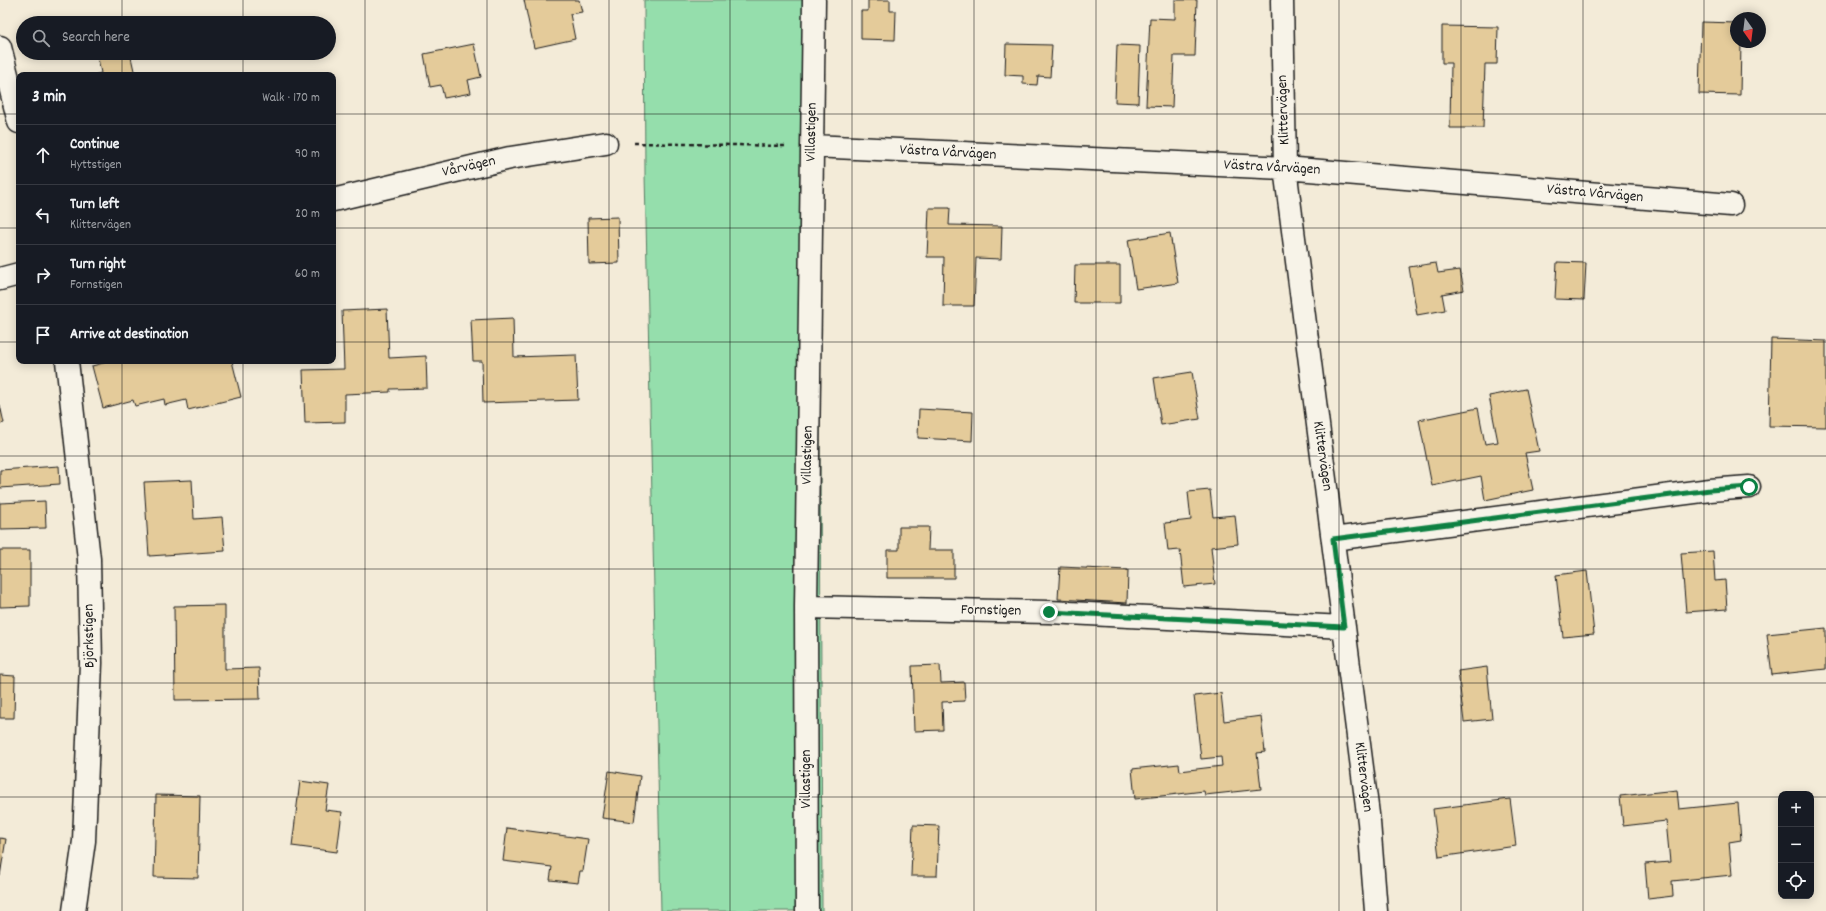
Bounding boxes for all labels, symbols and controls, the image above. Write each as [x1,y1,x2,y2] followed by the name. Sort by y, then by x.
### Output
[1730,12,1766,48] north arrow
[16,16,336,60] search box
[30,27,52,49] icon: search
[62,27,130,49] text: Search here
[1272,74,1296,146] street label: Klittervägen
[32,86,66,110] text: 3 min
[262,89,320,108] text: Walk · 170 m
[800,102,824,162] street label: Villastigen
[70,134,119,156] text: Continue
[899,139,997,167] street label: Västra Vårvägen
[32,144,54,166] icon: ahead
[295,145,320,164] text: 90 m
[440,150,498,184] street label: Vårvägen
[1223,154,1321,182] street label: Västra Vårvägen
[70,156,122,175] text: Hyttstigen
[1546,179,1644,209] street label: Västra Vårvägen
[70,194,119,216] text: Turn left
[32,204,54,226] icon: left
[295,205,320,224] text: 20 m
[70,216,131,235] text: Klittervägen
[70,254,126,276] text: Turn right
[32,264,54,286] icon: right
[295,265,320,284] text: 60 m
[70,276,122,295] text: Fornstigen
[32,324,54,346] icon: arrive
[70,324,188,346] text: Arrive at destination
[1306,420,1338,492] street label: Klittervägen
[796,425,820,485] street label: Villastigen
[1740,478,1758,496] route start
[961,599,1022,623] street label: Fornstigen
[1040,603,1058,621] route end
[78,604,102,668] street label: Björkstigen
[1348,741,1378,813] street label: Klittervägen
[796,750,818,808] street label: Villastigen
[1778,791,1814,899] map controls
[1778,791,1814,827] button: +
[1778,827,1814,863] button: −
[1778,863,1814,899] button: locate

